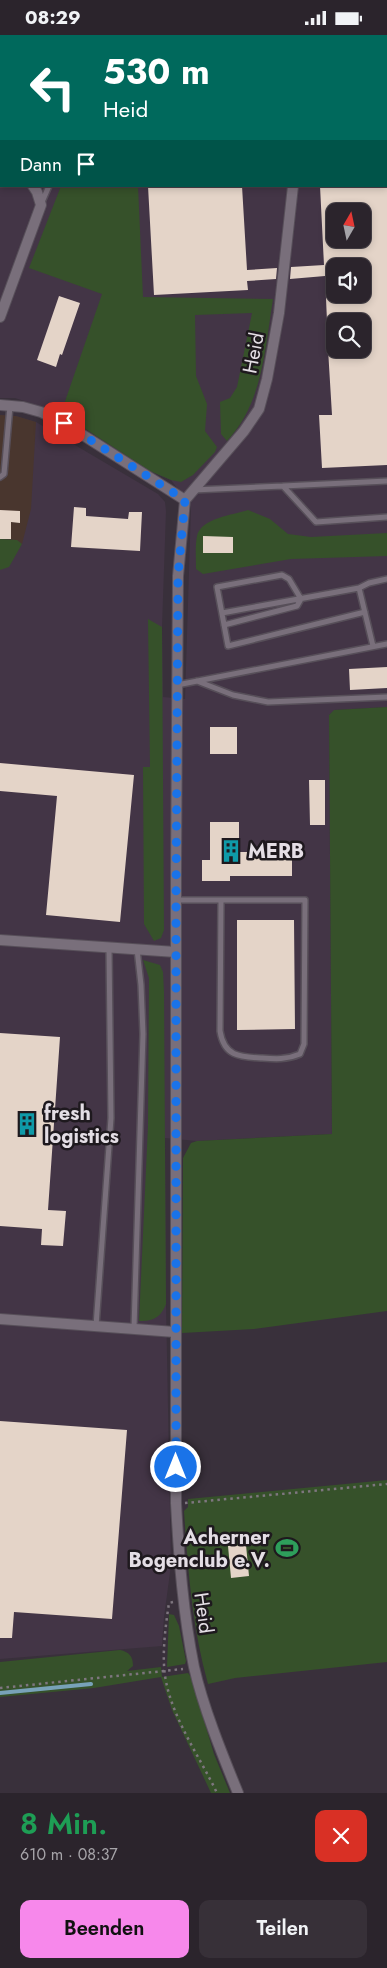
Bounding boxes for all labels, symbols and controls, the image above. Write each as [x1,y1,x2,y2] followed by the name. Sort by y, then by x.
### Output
[25,4,81,31] text: 08:29
[103,47,210,97] text: 530 m
[20,55,85,120] icon: left
[103,93,148,125] text: Heid
[72,150,100,178] icon: arrive
[20,151,62,178] text: Dann
[326,203,371,247] north arrow
[326,203,371,358] map controls
[326,258,371,303] button: sound
[326,313,371,358] button: search
[235,330,272,376] street label: Heid
[43,402,85,444] pin
[50,409,78,437] icon: arrive
[248,837,304,866] place label: MERB
[218,838,244,864] building icon: MERB
[44,1099,119,1151] place label: fresh logistics
[14,1111,40,1137] building icon: fresh logistics
[149,1440,201,1492] position arrow
[129,1523,271,1575] place label: Acherner Bogenclub e.V.
[274,1535,300,1561] sports icon: Acherner Bogenclub e.V.
[186,1591,221,1635] street label: Heid
[20,1802,107,1845] text: 8 Min.
[315,1810,367,1862] button: close
[20,1843,118,1866] text: 610 m · 08:37
[20,1900,189,1958] button: Beenden
[199,1900,367,1958] button: Teilen

